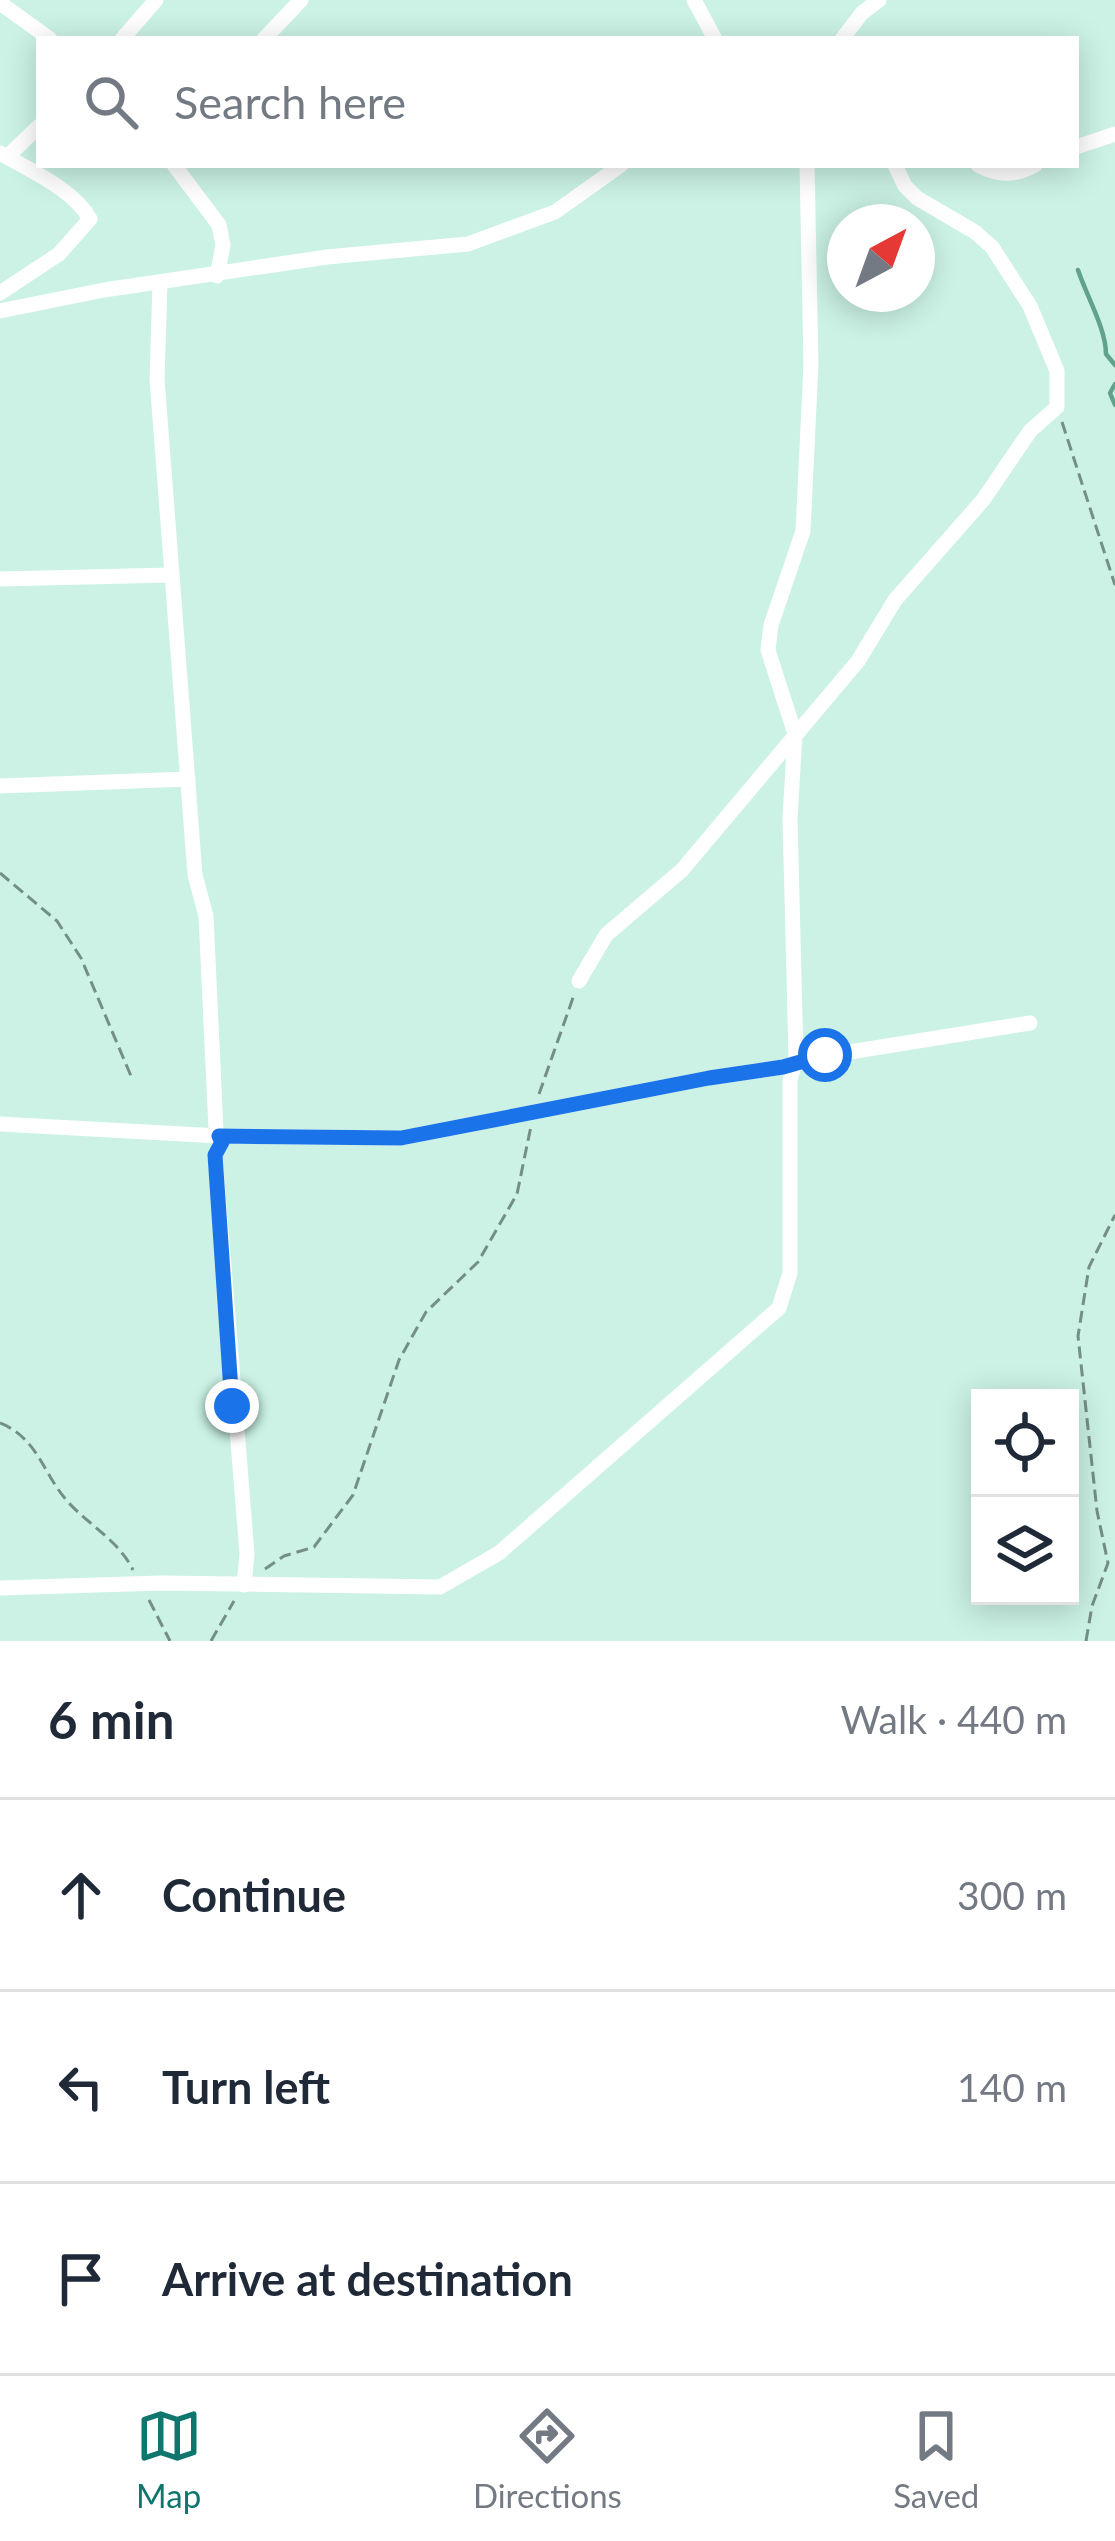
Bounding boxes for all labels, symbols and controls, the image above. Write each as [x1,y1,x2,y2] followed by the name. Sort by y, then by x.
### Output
[36,36,1079,168] search box
[78,69,144,135] icon: search
[174,75,406,129] text: Search here
[827,204,935,312] north arrow
[798,1028,852,1082] route start
[205,1379,259,1433] route end
[971,1389,1079,1605] map controls
[971,1389,1079,1497] button: locate
[971,1497,1079,1605] button: layers
[48,1689,174,1750] text: 6 min
[840,1696,1067,1742] text: Walk · 440 m
[48,1862,114,1928] icon: ahead
[162,1868,346,1922] text: Continue
[957,1872,1067,1918] text: 300 m
[48,2054,114,2120] icon: left
[162,2060,330,2114] text: Turn left
[957,2064,1067,2110] text: 140 m
[48,2246,114,2312] icon: arrive
[162,2252,573,2306] text: Arrive at destination
[136,2403,202,2515] tab: Map
[473,2403,622,2515] tab: Directions
[893,2403,979,2515] tab: Saved

